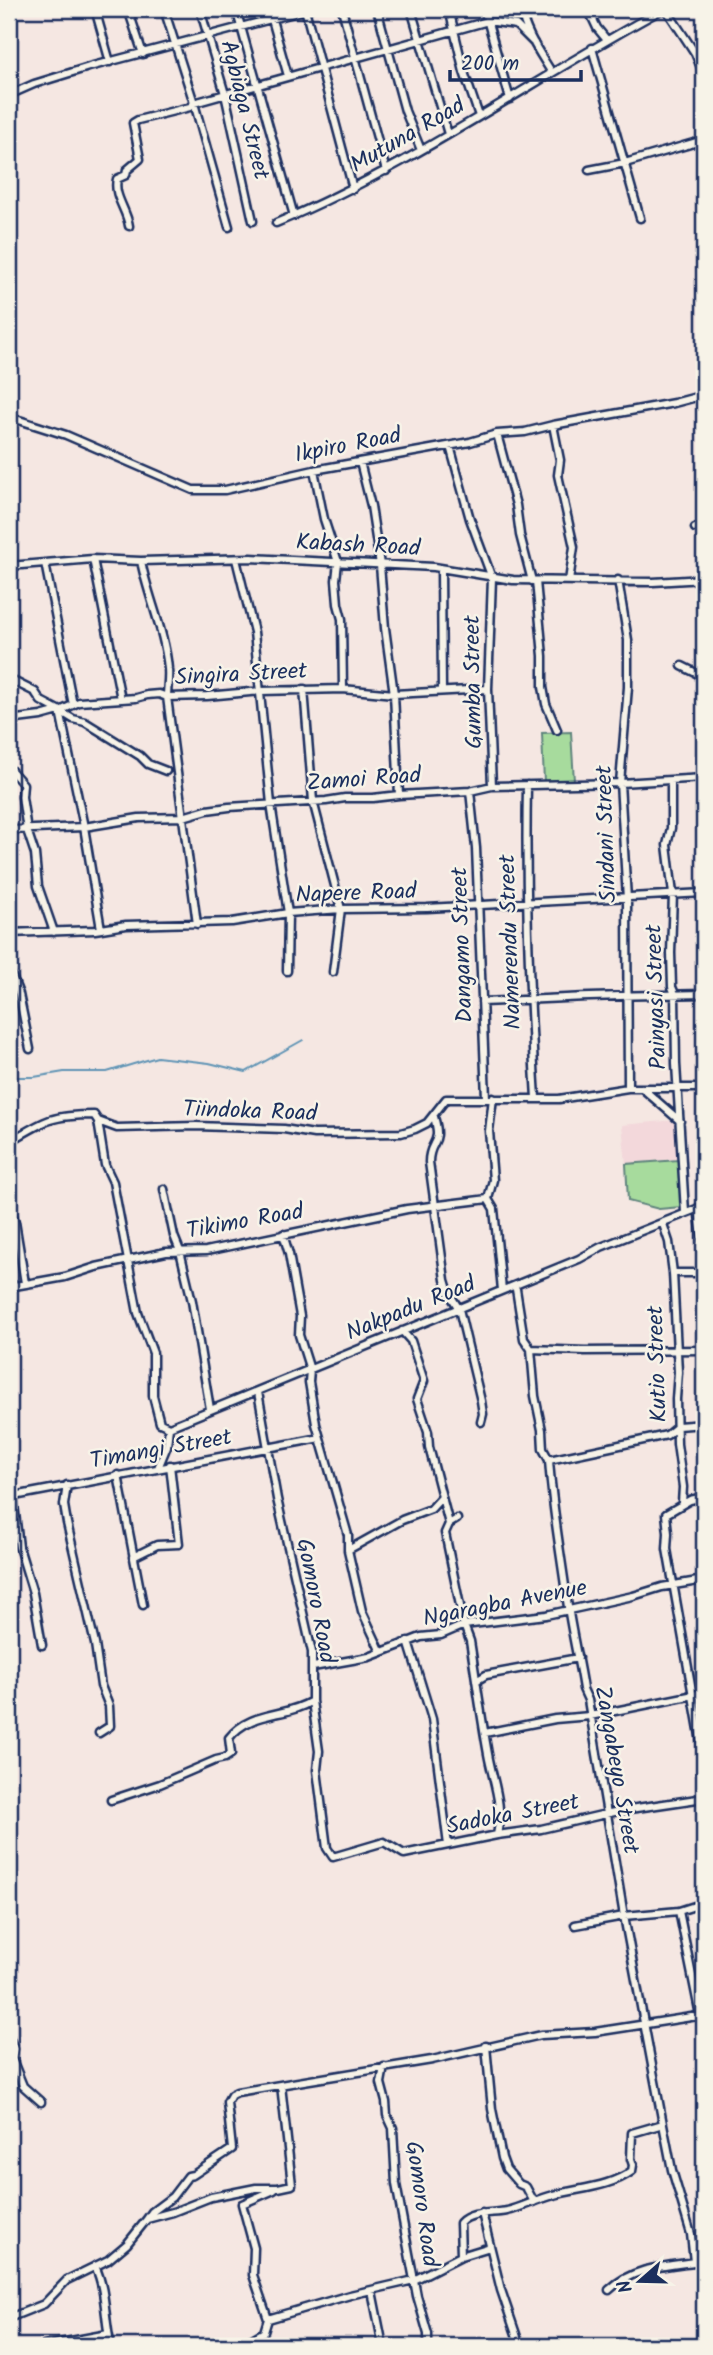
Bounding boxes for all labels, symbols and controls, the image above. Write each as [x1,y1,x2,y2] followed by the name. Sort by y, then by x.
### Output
[209,37,279,185] street label: Agbiaga Street
[450,38,582,82] scale bar
[461,48,519,81] text: 200 m
[344,88,473,183] street label: Mutuna Road
[292,418,405,474] street label: Ikpiro Road
[295,525,422,567] street label: Kabash Road
[455,614,493,749] street label: Gumba Street
[174,654,309,696] street label: Singira Street
[306,758,423,802] street label: Zamoi Road
[587,764,627,903] street label: Sindani Street
[490,853,532,1030] street label: Namerendu Street
[442,865,484,1024] street label: Dangamo Street
[295,874,418,914] street label: Napere Road
[636,923,678,1070] street label: Painyasi Street
[182,1092,318,1132] street label: Tiindoka Road
[184,1194,307,1250] street label: Tikimo Road
[341,1266,482,1351] street label: Nakpadu Road
[638,1304,678,1423] street label: Kutio Street
[87,1420,236,1480] street label: Timangi Street
[285,1535,345,1667] street label: Gomoro Road
[420,1570,590,1638] street label: Ngaragba Avenue
[583,1683,649,1858] street label: Zangabeyo Street
[444,1784,583,1845] street label: Sadoka Street
[394,2139,448,2270] street label: Gomoro Road
[604,2246,674,2316] north arrow
[610,2275,642,2297] text: N

